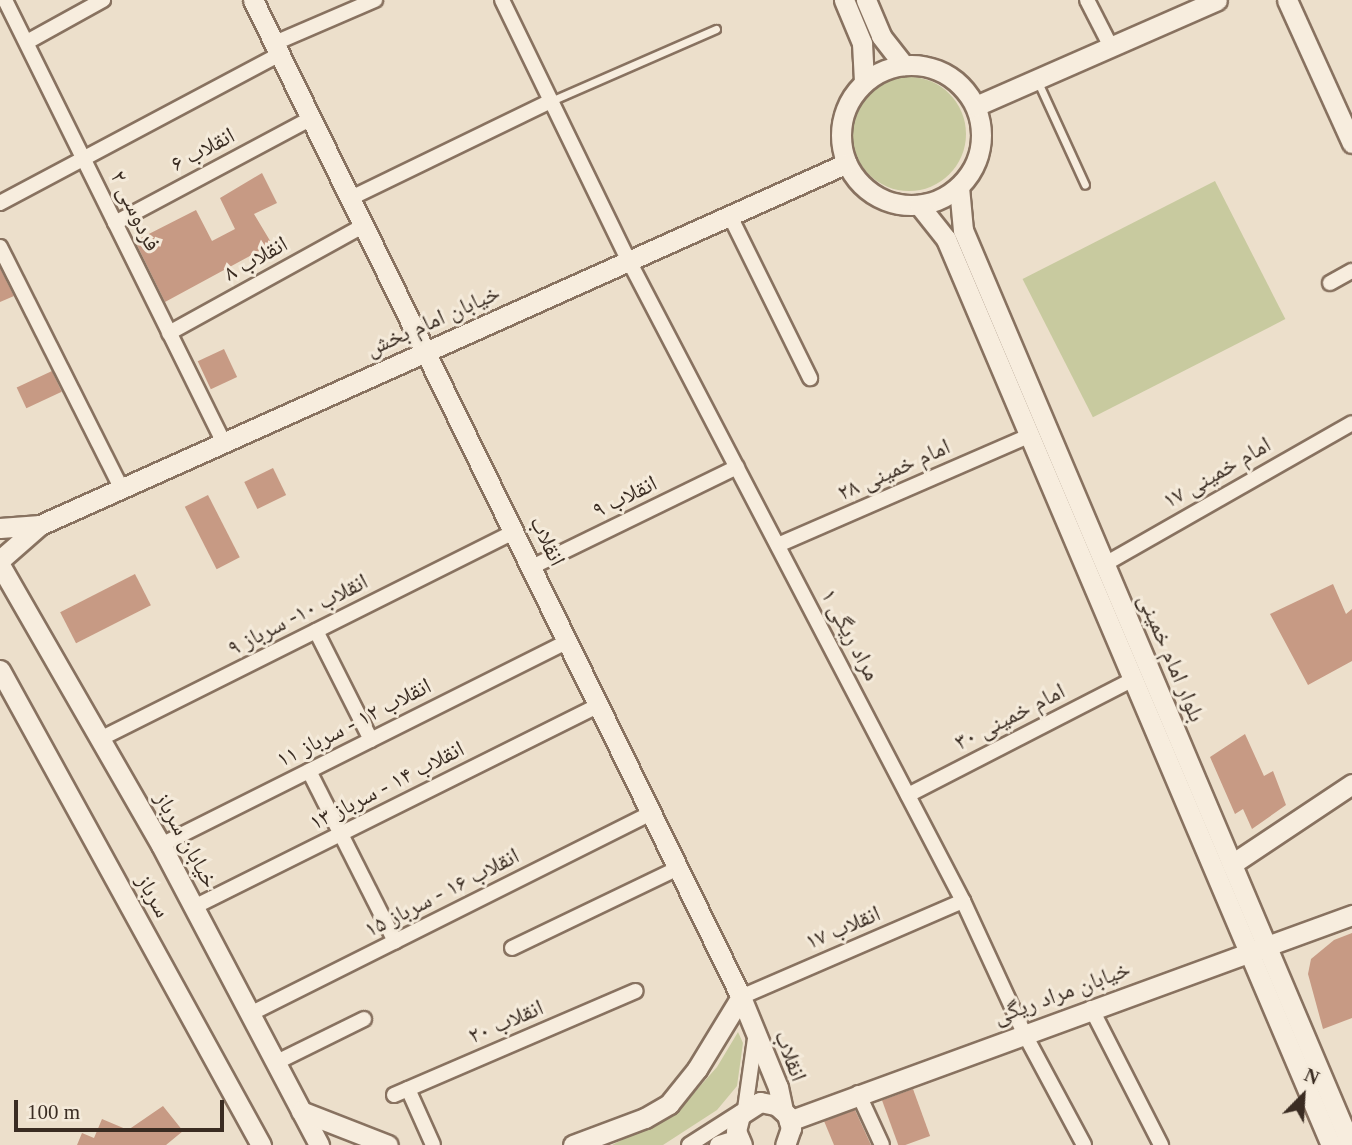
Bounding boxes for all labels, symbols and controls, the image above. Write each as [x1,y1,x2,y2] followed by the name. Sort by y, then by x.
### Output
[166,122,240,178] street label: انقلاب ۶
[104,166,166,256] street label: فردوسی ۲
[219,230,293,288] street label: انقلاب ۸
[362,279,504,363] street label: خیابان امام بخش
[1158,431,1276,515] street label: امام خمینی ۱۷
[834,433,954,507] street label: امام خمینی ۲۸
[588,470,662,524] street label: انقلاب ۹
[523,511,571,571] street label: انقلاب
[223,568,373,662] street label: انقلاب ۱۰- سرباز ۹
[814,584,886,686] street label: مراد ریگی ۱
[1132,590,1210,726] street label: بلوار امام خمینی
[272,672,436,774] street label: انقلاب ۱۲ - سرباز ۱۱
[950,677,1070,757] street label: امام خمینی ۳۰
[305,735,469,837] street label: انقلاب ۱۴ - سرباز ۱۳
[148,787,224,893] street label: خیابان سرباز
[360,842,524,944] street label: انقلاب ۱۶ - سرباز ۱۵
[130,869,176,923] street label: سرباز
[801,900,885,956] street label: انقلاب ۱۷
[990,955,1134,1031] street label: خیابان مراد ریگی
[464,994,548,1050] street label: انقلاب ۲۰
[768,1027,812,1085] street label: انقلاب
[1268,1061,1338,1131] north arrow
[1301,1064,1322,1089] text: N
[18,1086,228,1130] scale bar
[27,1100,80,1124] text: 100 m

